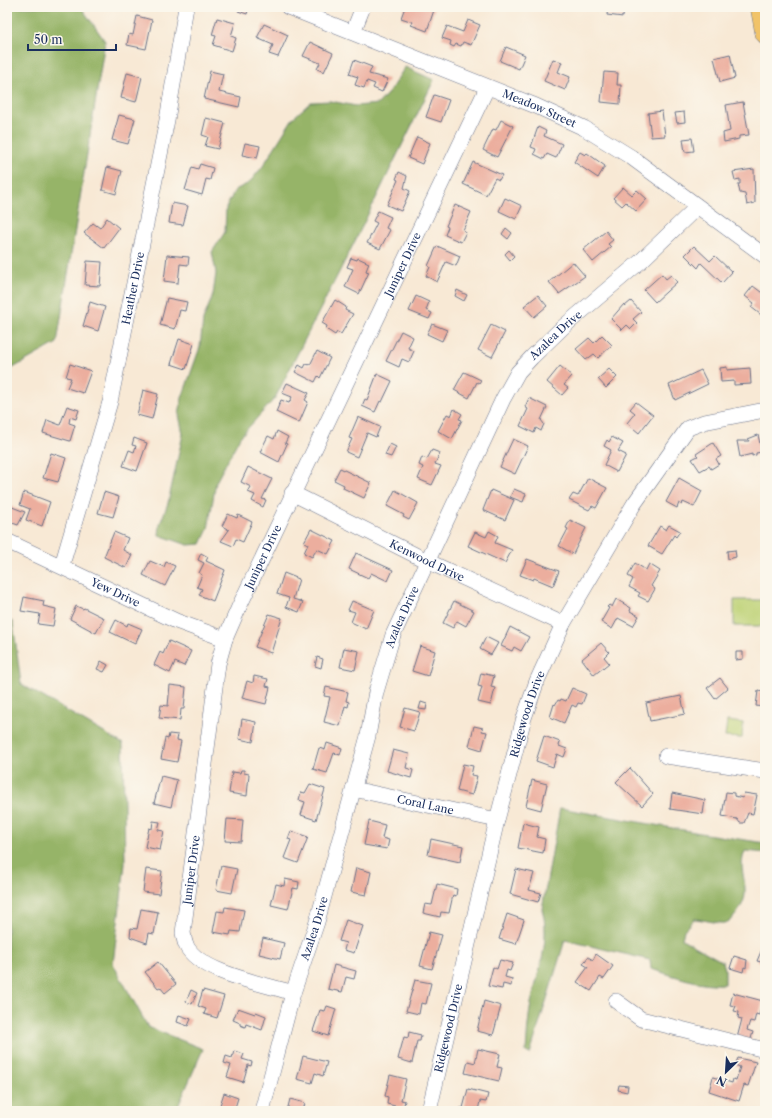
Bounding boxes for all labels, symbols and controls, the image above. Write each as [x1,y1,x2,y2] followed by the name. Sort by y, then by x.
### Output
[28,26,116,52] scale bar
[34,32,63,47] text: 50 m
[500,86,578,131] street label: Meadow Street
[380,230,424,301] street label: Juniper Drive
[119,251,147,326] street label: Heather Drive
[526,307,585,363] street label: Azalea Drive
[241,522,284,593] street label: Juniper Drive
[387,536,467,584] street label: Kenwood Drive
[88,574,142,610] street label: Yew Drive
[382,584,422,651] street label: Azalea Drive
[507,668,548,759] street label: Ridgewood Drive
[396,792,455,818] street label: Coral Lane
[180,834,203,907] street label: Juniper Drive
[297,895,331,963] street label: Azalea Drive
[431,983,465,1074] street label: Ridgewood Drive
[706,1052,746,1092] north arrow
[714,1073,729,1089] text: N

